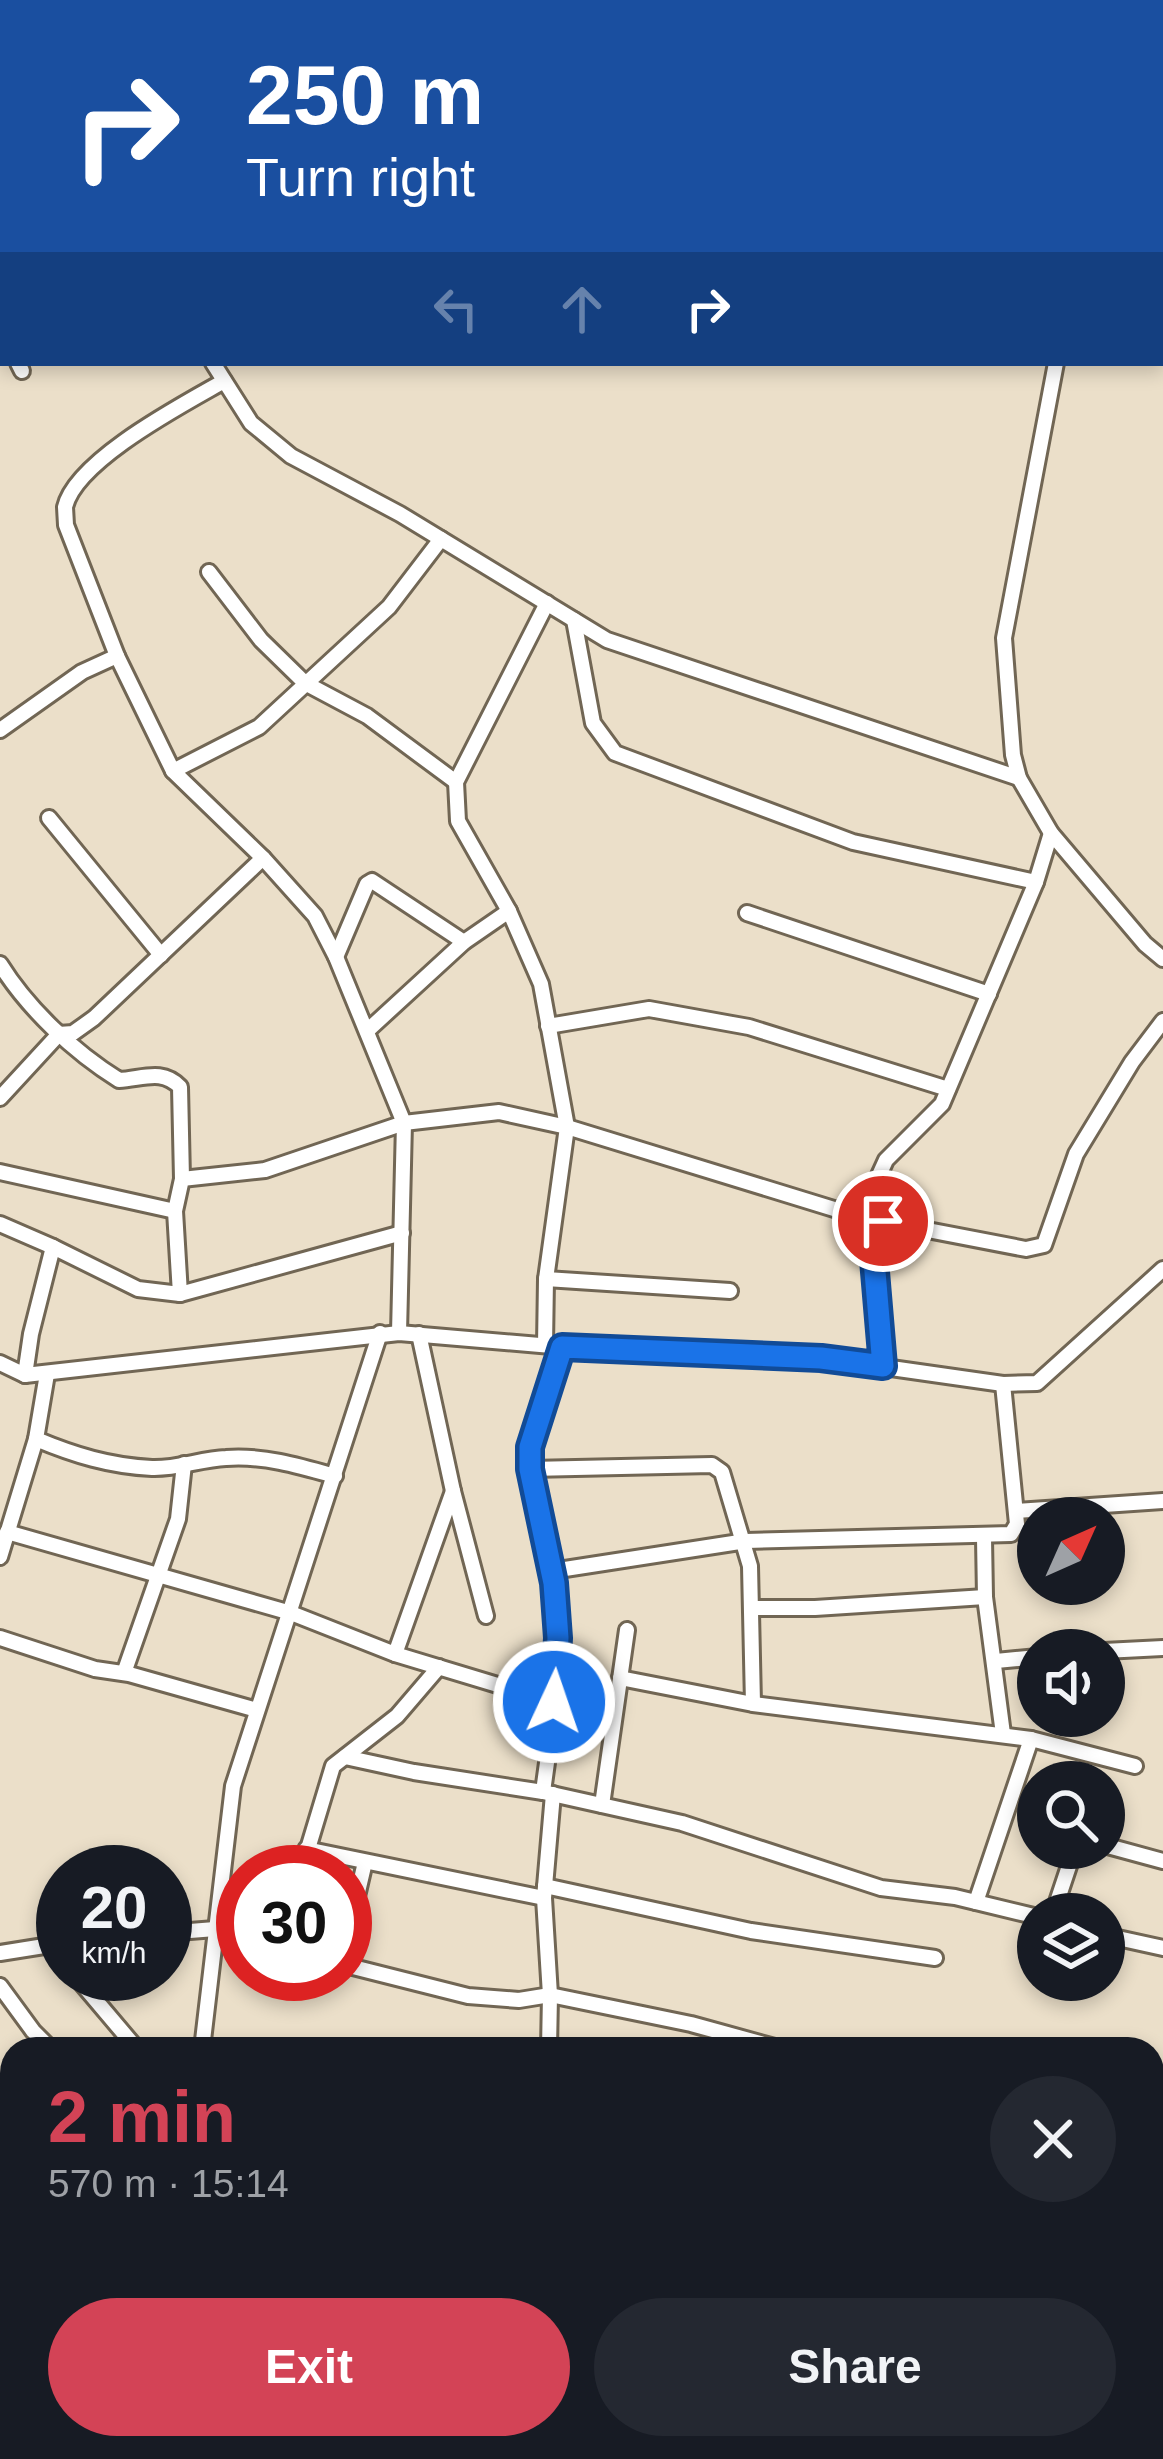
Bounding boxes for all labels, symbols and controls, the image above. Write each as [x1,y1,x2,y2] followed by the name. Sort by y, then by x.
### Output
[48,48,204,204] icon: right
[246,48,484,142] text: 250 m
[246,147,475,207] text: Turn right
[423,276,489,342] icon: left
[549,276,615,342] icon: ahead
[675,276,741,342] icon: right
[832,1170,934,1272] pin
[850,1188,916,1254] icon: arrive
[1017,1497,1125,1605] north arrow
[1017,1497,1125,2001] map controls
[1017,1629,1125,1737] button: sound
[491,1639,617,1765] position arrow
[1017,1761,1125,1869] button: search
[216,1845,372,2001] speed limit sign: 30
[81,1874,147,1941] text: 20
[1017,1893,1125,2001] button: layers
[81,1936,147,1969] text: km/h
[990,2076,1116,2202] button: close
[48,2077,236,2157] text: 2 min
[48,2162,289,2205] text: 570 m · 15:14
[48,2298,570,2436] button: Exit
[594,2298,1116,2436] button: Share

